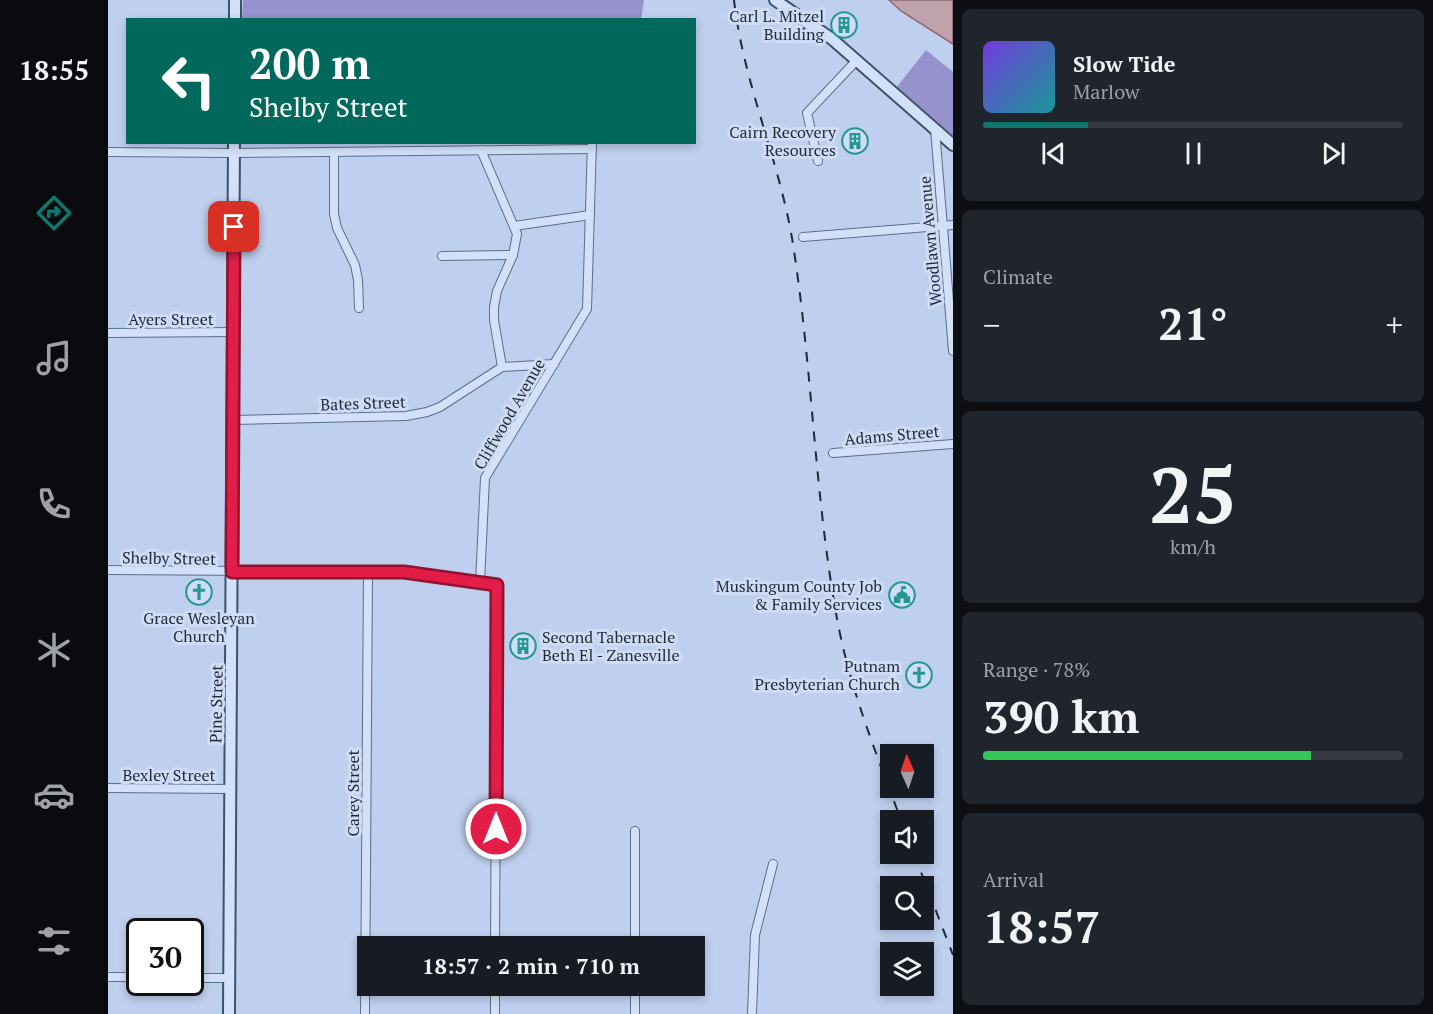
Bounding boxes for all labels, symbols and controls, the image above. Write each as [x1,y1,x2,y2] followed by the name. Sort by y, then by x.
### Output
[729,5,825,45] place label: Carl L. Mitzel Building
[829,10,859,40] building icon: Carl L. Mitzel Building
[249,35,370,91] text: 200 m
[150,42,228,120] icon: left
[1073,49,1176,78] text: Slow Tide
[19,52,89,88] text: 18:55
[1073,78,1140,105] text: Marlow
[249,89,408,125] text: Shelby Street
[729,121,837,161] place label: Cairn Recovery Resources
[840,126,870,156] building icon: Cairn Recovery Resources
[1037,137,1070,170] icon: previous
[1177,137,1210,170] icon: pause
[1317,137,1350,170] icon: next
[913,175,947,307] street label: Woodlawn Avenue
[33,192,75,234] icon: directions
[208,201,259,252] pin
[217,210,250,243] icon: arrive
[983,263,1053,290] text: Climate
[1158,293,1228,353] text: 21°
[983,303,1001,346] text: −
[1385,303,1403,346] text: +
[128,308,214,330] street label: Ayers Street
[33,337,75,379] icon: music
[468,354,550,474] street label: Cliffwood Avenue
[320,391,406,415] street label: Bates Street
[844,420,940,450] street label: Adams Street
[1149,442,1237,545] text: 25
[33,483,75,525] icon: phone
[1170,533,1216,560] text: km/h
[122,546,216,570] street label: Shelby Street
[716,575,882,615] place label: Muskingum County Job & Family Services
[184,577,214,607] church icon: Grace Wesleyan Church
[887,580,917,610] public building icon: Muskingum County Job & Family Services
[143,607,255,647] place label: Grace Wesleyan Church
[542,626,679,666] place label: Second Tabernacle Beth El - Zanesville
[33,629,75,671] icon: climate
[508,631,538,661] building icon: Second Tabernacle Beth El - Zanesville
[755,655,901,695] place label: Putnam Presbyterian Church
[983,656,1090,683] text: Range · 78%
[904,660,934,690] church icon: Putnam Presbyterian Church
[204,665,228,743] street label: Pine Street
[983,686,1139,746] text: 390 km
[880,744,934,798] north arrow
[880,744,934,996] map controls
[342,749,364,836] street label: Carey Street
[122,764,216,786] street label: Bexley Street
[33,774,75,816] icon: car
[464,797,528,861] position arrow
[880,810,934,864] button: sound
[983,866,1044,893] text: Arrival
[880,876,934,930] button: search
[983,896,1100,956] text: 18:57
[126,918,204,996] speed limit sign: 30
[33,920,75,962] icon: filters
[880,942,934,996] button: layers
[422,951,640,980] text: 18:57 · 2 min · 710 m

